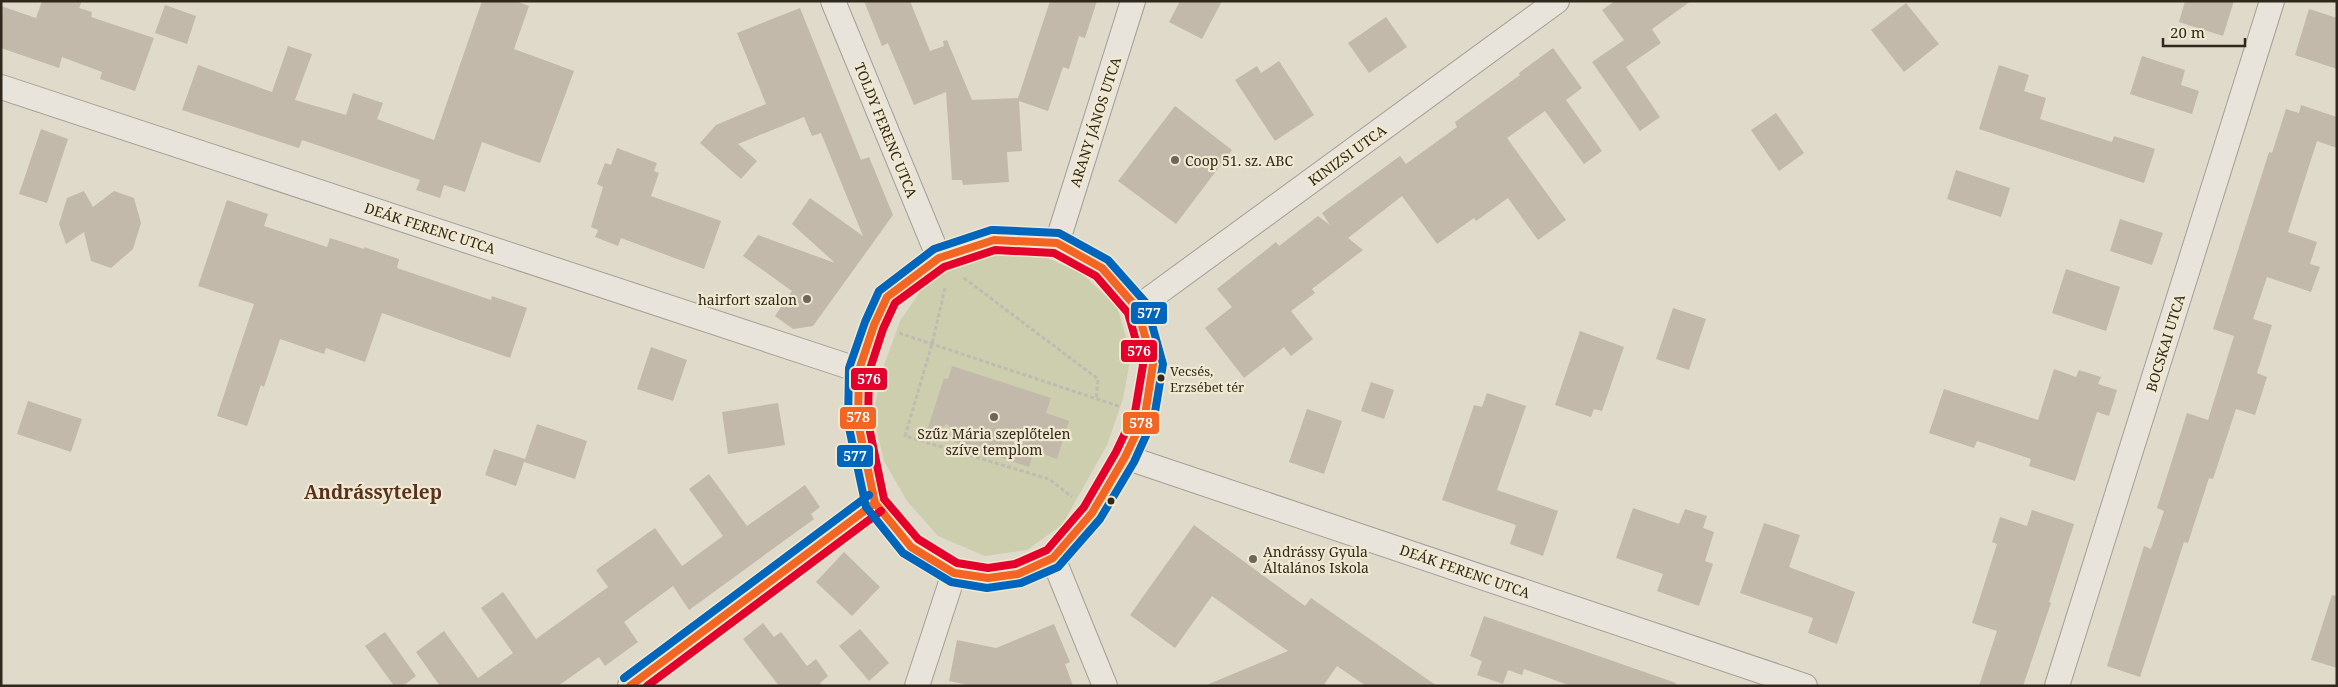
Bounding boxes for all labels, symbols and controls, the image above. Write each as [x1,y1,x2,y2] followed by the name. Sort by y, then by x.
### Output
[2163,15,2246,47] scale bar
[2170,22,2205,42] text: 20 m
[1065,54,1125,190] street label: ARANY JÁNOS UTCA
[850,60,922,201] street label: TOLDY FERENC UTCA
[1304,120,1390,190] street label: KINIZSI UTCA
[1185,151,1293,170] place label: Coop 51. sz. ABC
[1169,154,1181,166] marker: Coop 51. sz. ABC
[362,198,498,258] street label: DEÁK FERENC UTCA
[698,290,797,309] place label: hairfort szalon
[2141,292,2189,394] street label: BOCSKAI UTCA
[801,293,813,305] marker: hairfort szalon
[1130,301,1168,325] line badge: 577
[1137,303,1161,322] text: 577
[1120,339,1158,363] line badge: 576
[1127,341,1151,360] text: 576
[1170,362,1244,396] place label: Vecsés, Erzsébet tér
[850,367,888,391] line badge: 576
[857,369,881,388] text: 576
[1156,373,1166,383] marker: Vecsés, Erzsébet tér
[839,406,877,430] line badge: 578
[846,407,870,426] text: 578
[988,411,1000,423] marker: Szűz Mária szeplőtelen szíve templom
[1122,411,1160,435] line badge: 578
[1129,413,1153,432] text: 578
[917,424,1071,459] place label: Szűz Mária szeplőtelen szíve templom
[836,444,874,468] line badge: 577
[843,446,867,465] text: 577
[304,479,442,505] district label: Andrássytelep
[1106,496,1116,506] unlabelled marker
[1397,540,1533,602] street label: DEÁK FERENC UTCA
[1263,542,1369,577] place label: Andrássy Gyula Általános Iskola
[1247,553,1259,565] marker: Andrássy Gyula Általános Iskola

